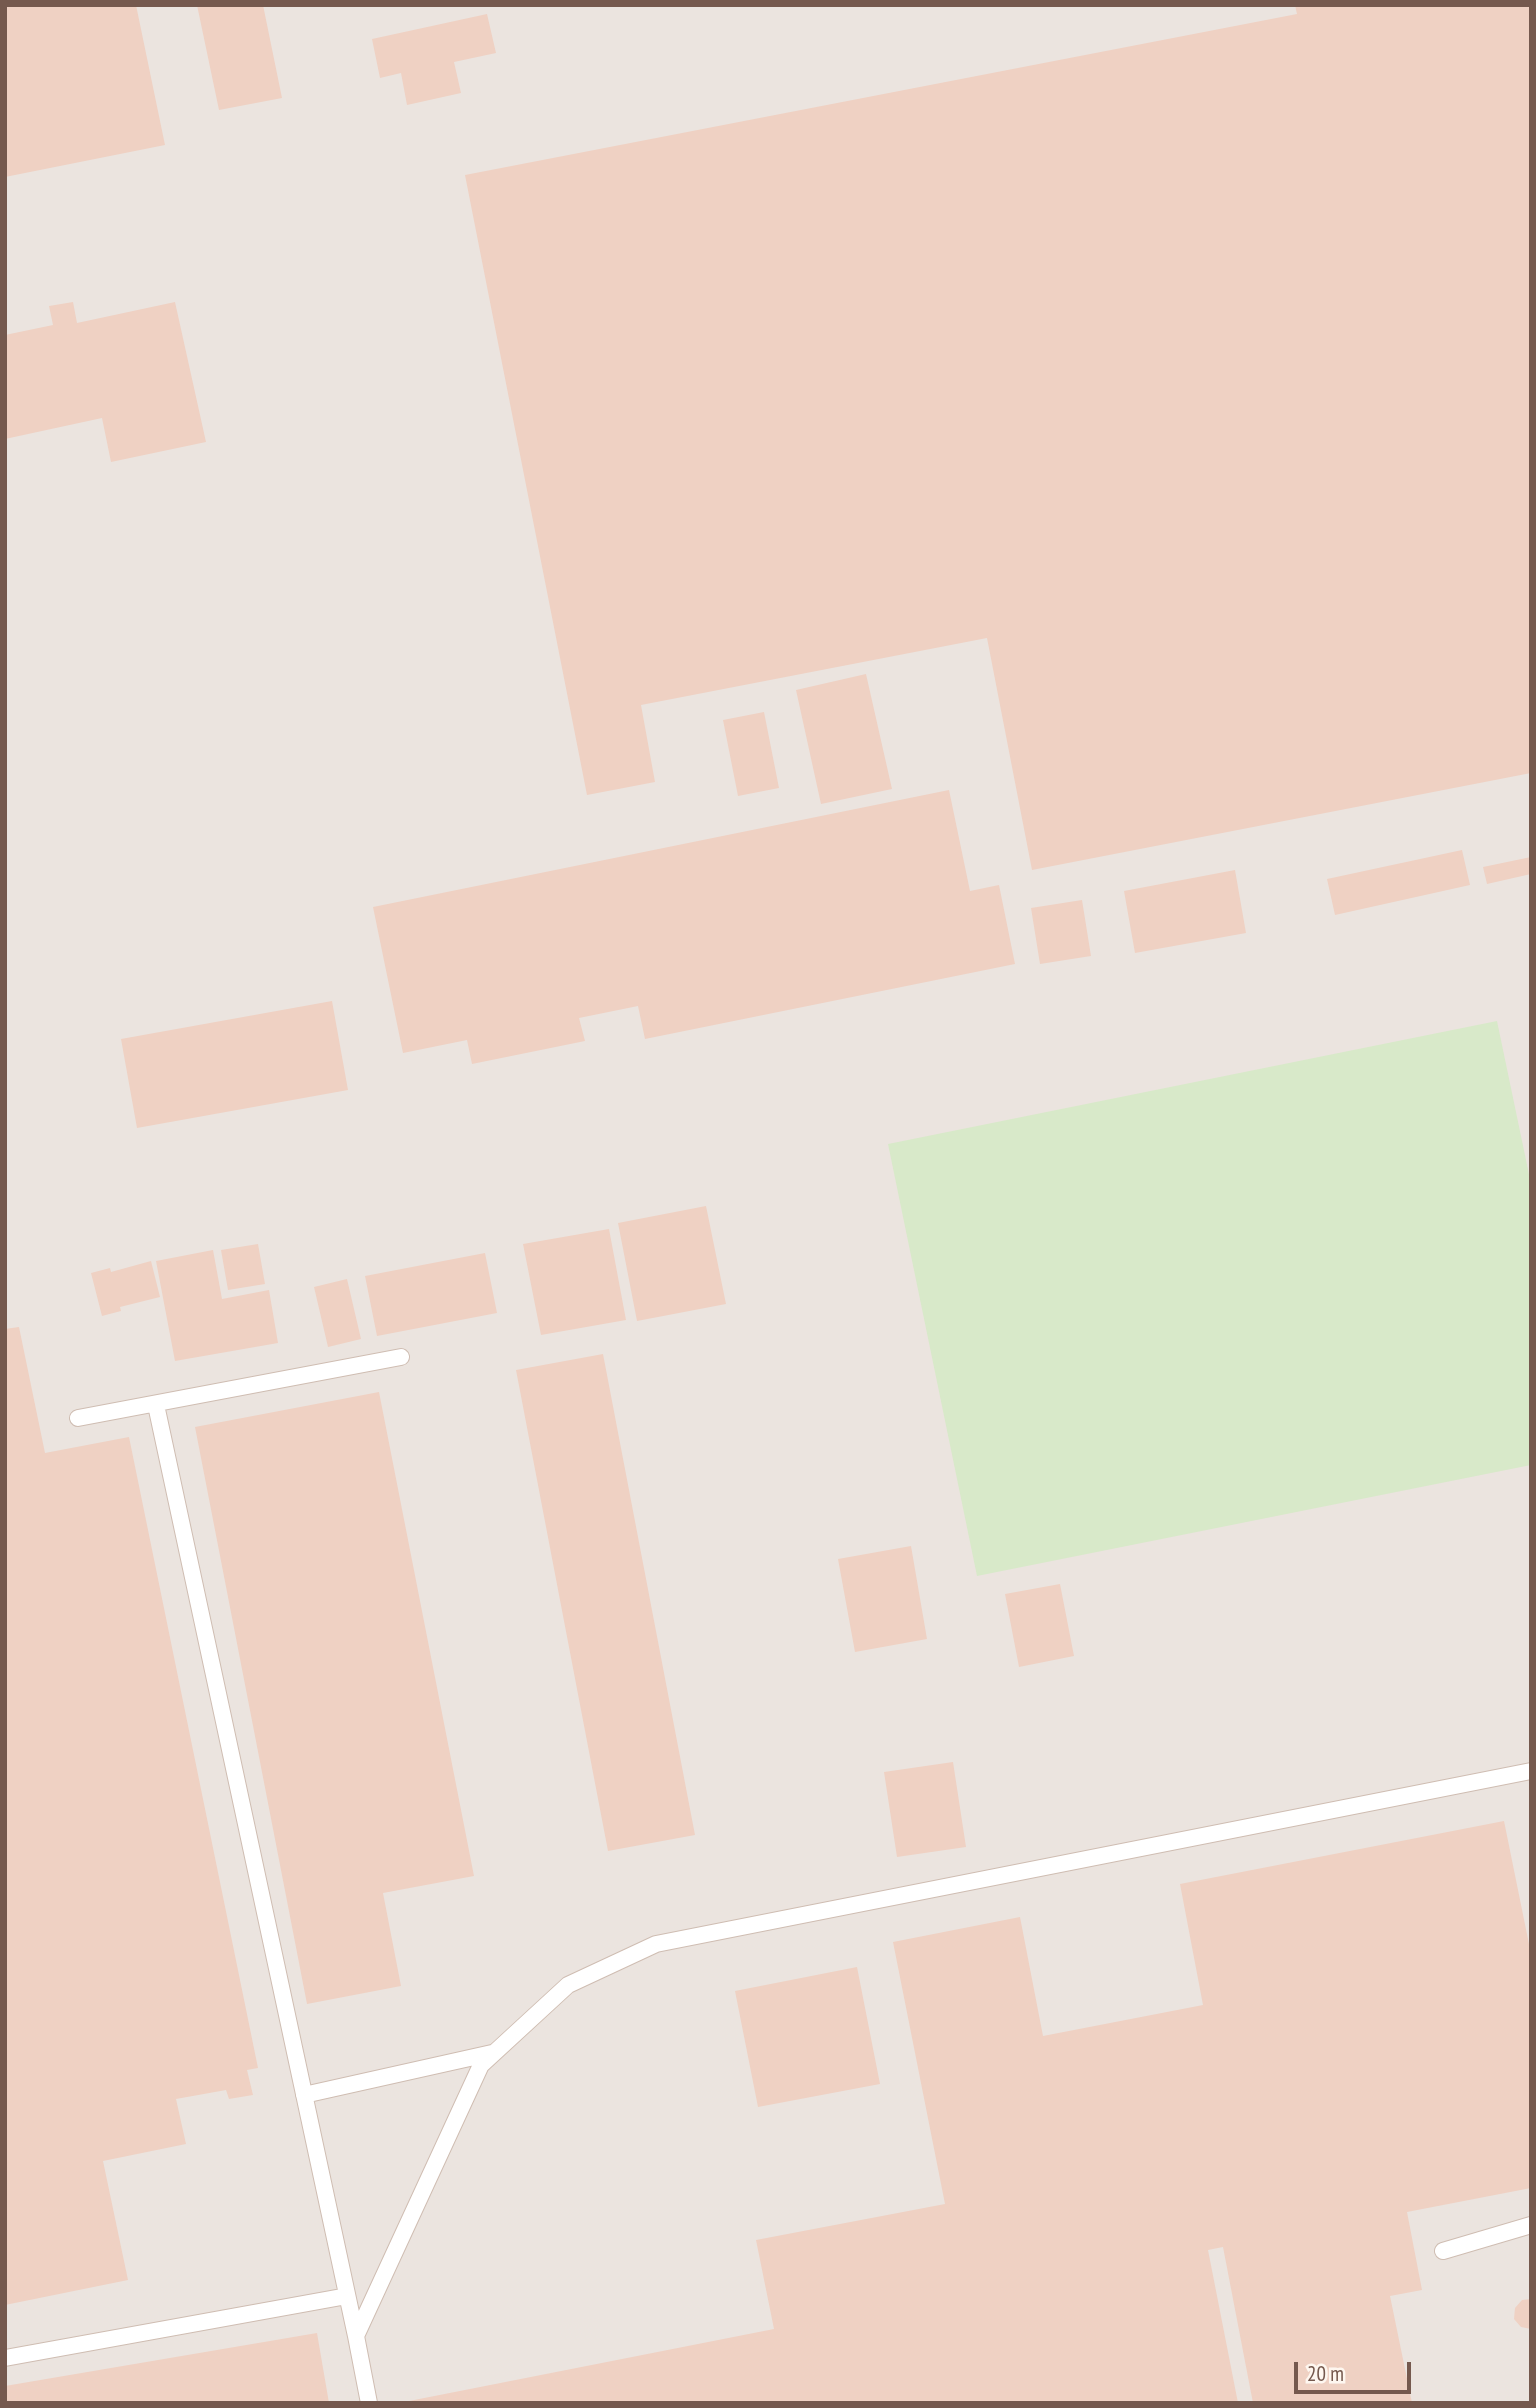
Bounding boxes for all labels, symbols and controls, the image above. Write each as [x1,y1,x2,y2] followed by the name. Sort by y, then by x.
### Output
[1298,2348,1415,2392] scale bar
[1307,2360,1344,2387] text: 20 m

